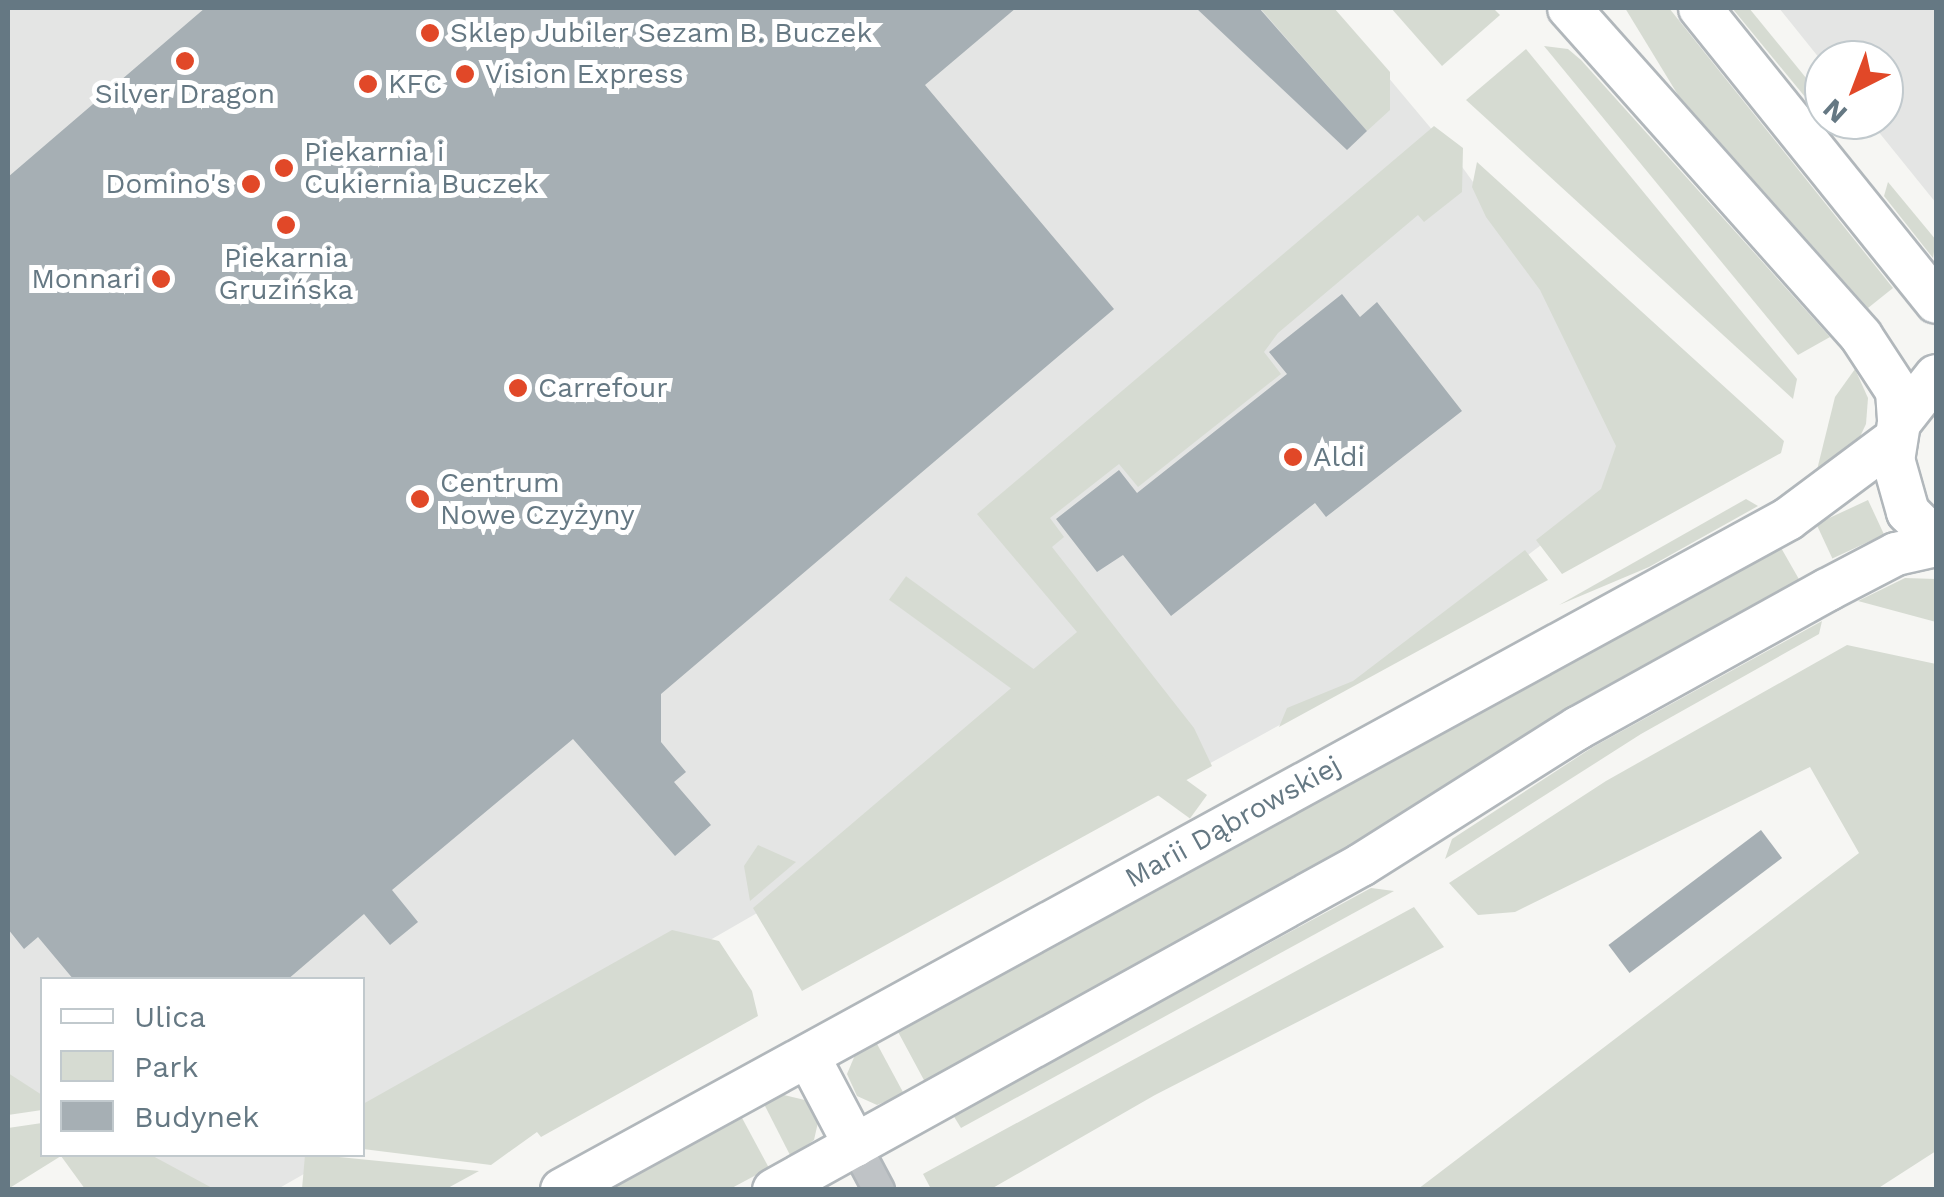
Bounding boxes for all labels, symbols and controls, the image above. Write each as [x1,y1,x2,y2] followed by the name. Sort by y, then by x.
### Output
[450,16,874,50] place label: Sklep Jubiler Sezam B. Buczek
[419,22,441,44] marker: Sklep Jubiler Sezam B. Buczek
[1804,40,1904,140] north arrow
[174,50,196,72] marker: Silver Dragon
[485,57,683,91] place label: Vision Express
[454,63,476,85] marker: Vision Express
[388,67,442,101] place label: KFC
[357,73,379,95] marker: KFC
[95,77,275,111] place label: Silver Dragon
[1816,92,1854,130] text: N
[304,135,540,201] place label: Piekarnia i Cukiernia Buczek
[273,157,295,179] marker: Piekarnia i Cukiernia Buczek
[105,167,231,201] place label: Domino's
[240,173,262,195] marker: Domino's
[275,214,297,236] marker: Piekarnia Gruzińska
[219,241,353,307] place label: Piekarnia Gruzińska
[31,262,141,296] place label: Monnari
[150,268,172,290] marker: Monnari
[538,371,668,405] place label: Carrefour
[507,377,529,399] marker: Carrefour
[1313,440,1365,474] place label: Aldi
[1282,446,1304,468] marker: Aldi
[440,466,635,532] place label: Centrum Nowe Czyżyny
[409,488,431,510] marker: Centrum Nowe Czyżyny
[1119,749,1347,895] street label: Marii Dąbrowskiej
[40,977,365,1157] legend
[134,999,206,1034] text: Ulica
[134,1049,199,1084] text: Park
[134,1099,259,1134] text: Budynek

